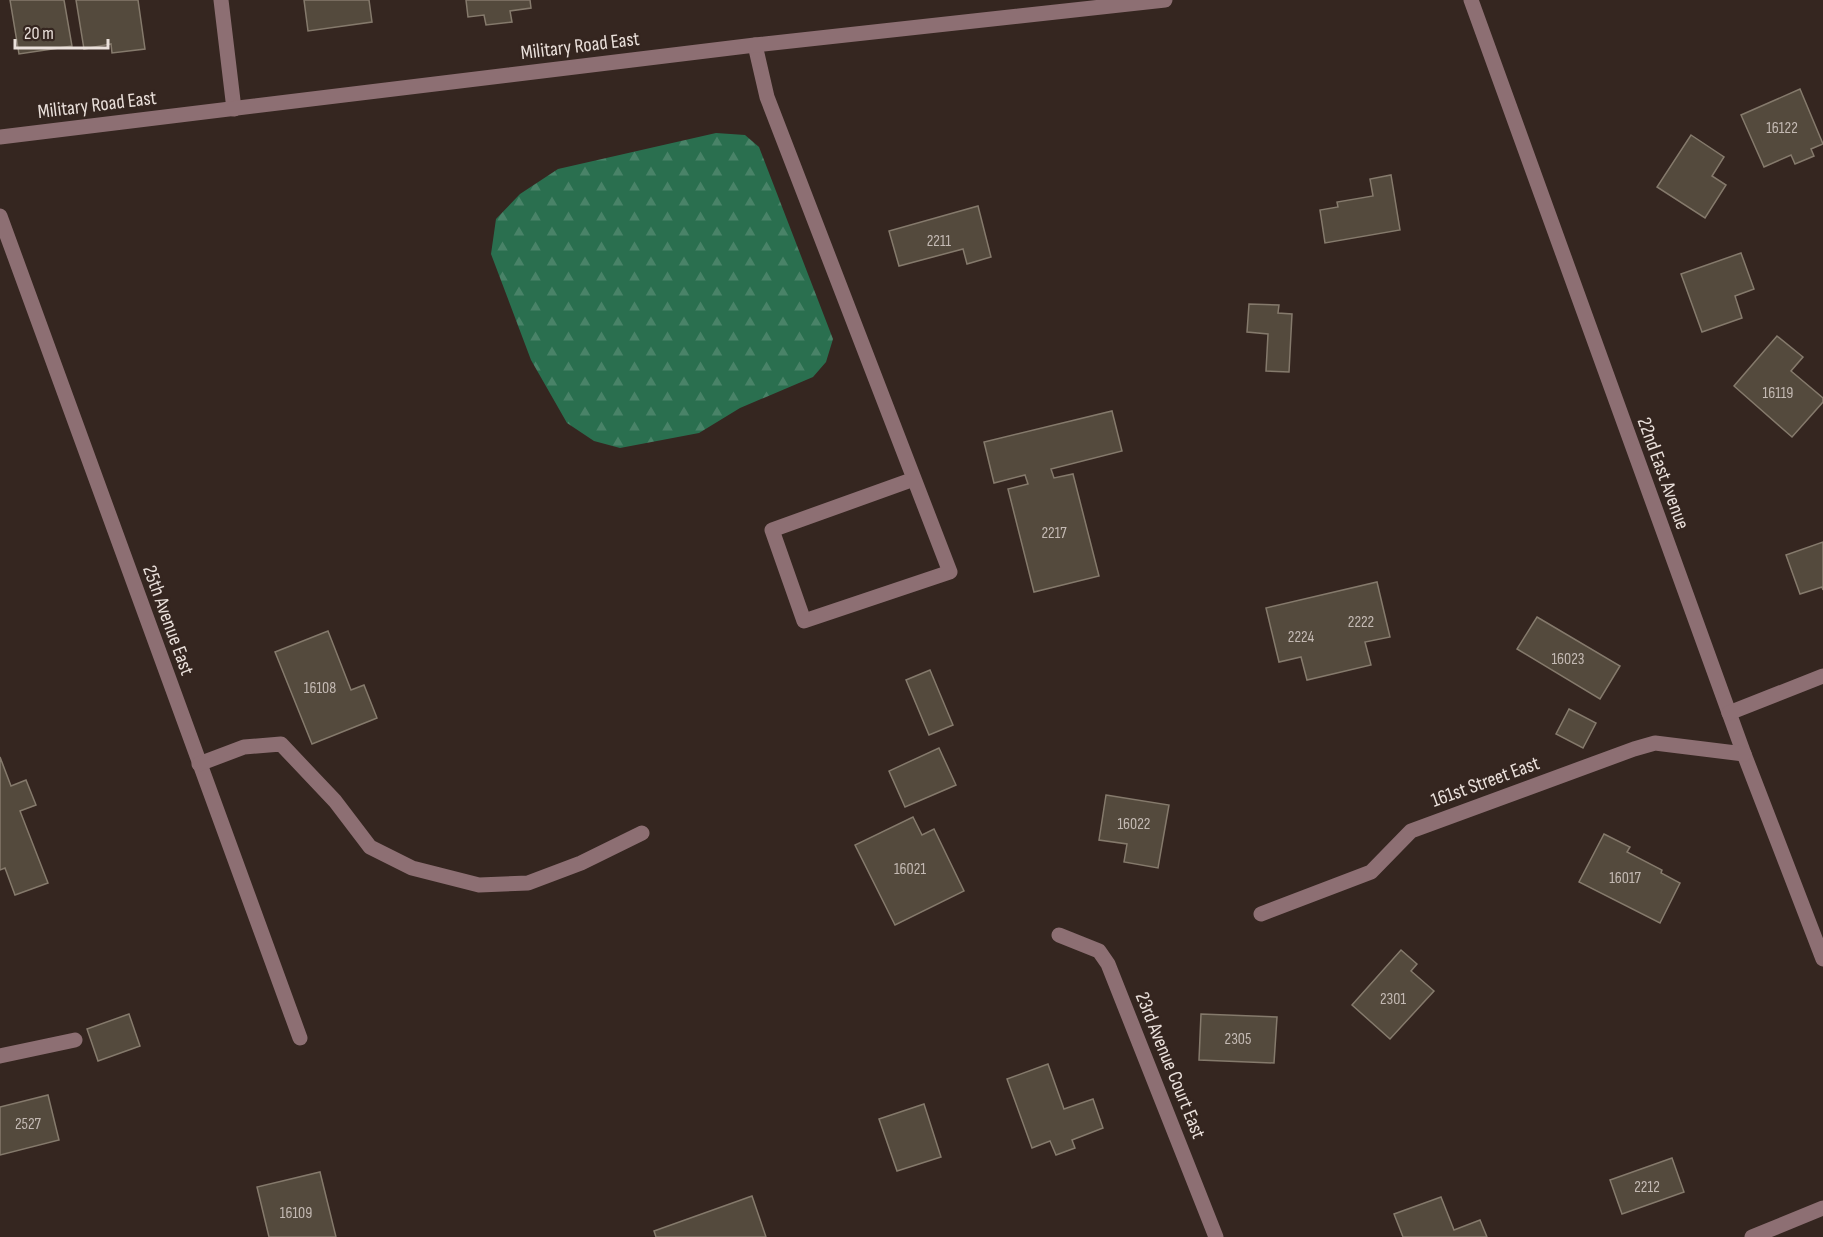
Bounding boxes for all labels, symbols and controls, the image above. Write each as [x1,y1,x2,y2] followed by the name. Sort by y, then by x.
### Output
[15,12,108,50] scale bar
[24,23,54,44] text: 20 m
[519,27,641,65] street label: Military Road East
[36,86,158,124] street label: Military Road East
[1766,119,1798,138] house number: 16122
[927,232,952,251] house number: 2211
[1763,384,1793,403] house number: 16119
[1632,414,1694,533] street label: 22nd East Avenue
[1041,524,1067,543] house number: 2217
[137,562,199,679] street label: 25th Avenue East
[1348,613,1374,632] house number: 2222
[1288,628,1315,647] house number: 2224
[1551,650,1585,669] house number: 16023
[304,679,336,698] house number: 16108
[1428,751,1543,813] street label: 161st Street East
[1118,815,1150,834] house number: 16022
[894,860,926,879] house number: 16021
[1609,869,1641,888] house number: 16017
[1130,989,1210,1142] street label: 23rd Avenue Court East
[1380,990,1406,1009] house number: 2301
[1225,1030,1251,1049] house number: 2305
[15,1115,42,1134] house number: 2527
[1634,1178,1660,1197] house number: 2212
[280,1204,312,1223] house number: 16109

